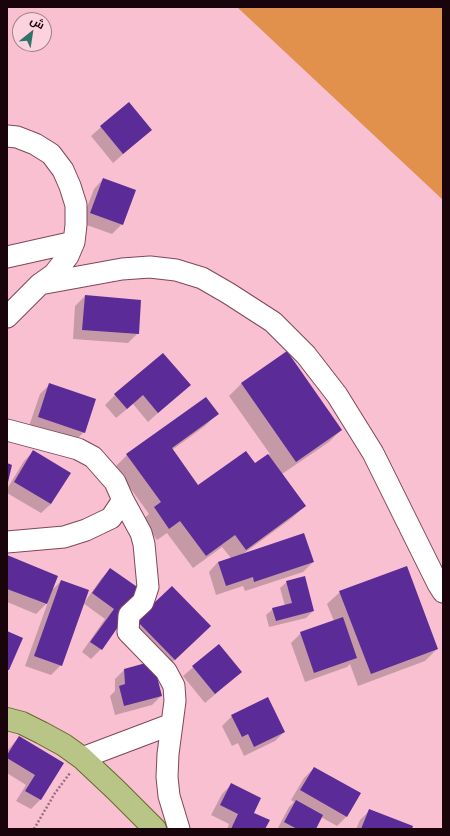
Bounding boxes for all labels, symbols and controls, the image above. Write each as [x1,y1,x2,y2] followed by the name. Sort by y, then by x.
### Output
[12,12,52,52] north arrow
[28,13,47,32] text: ش

